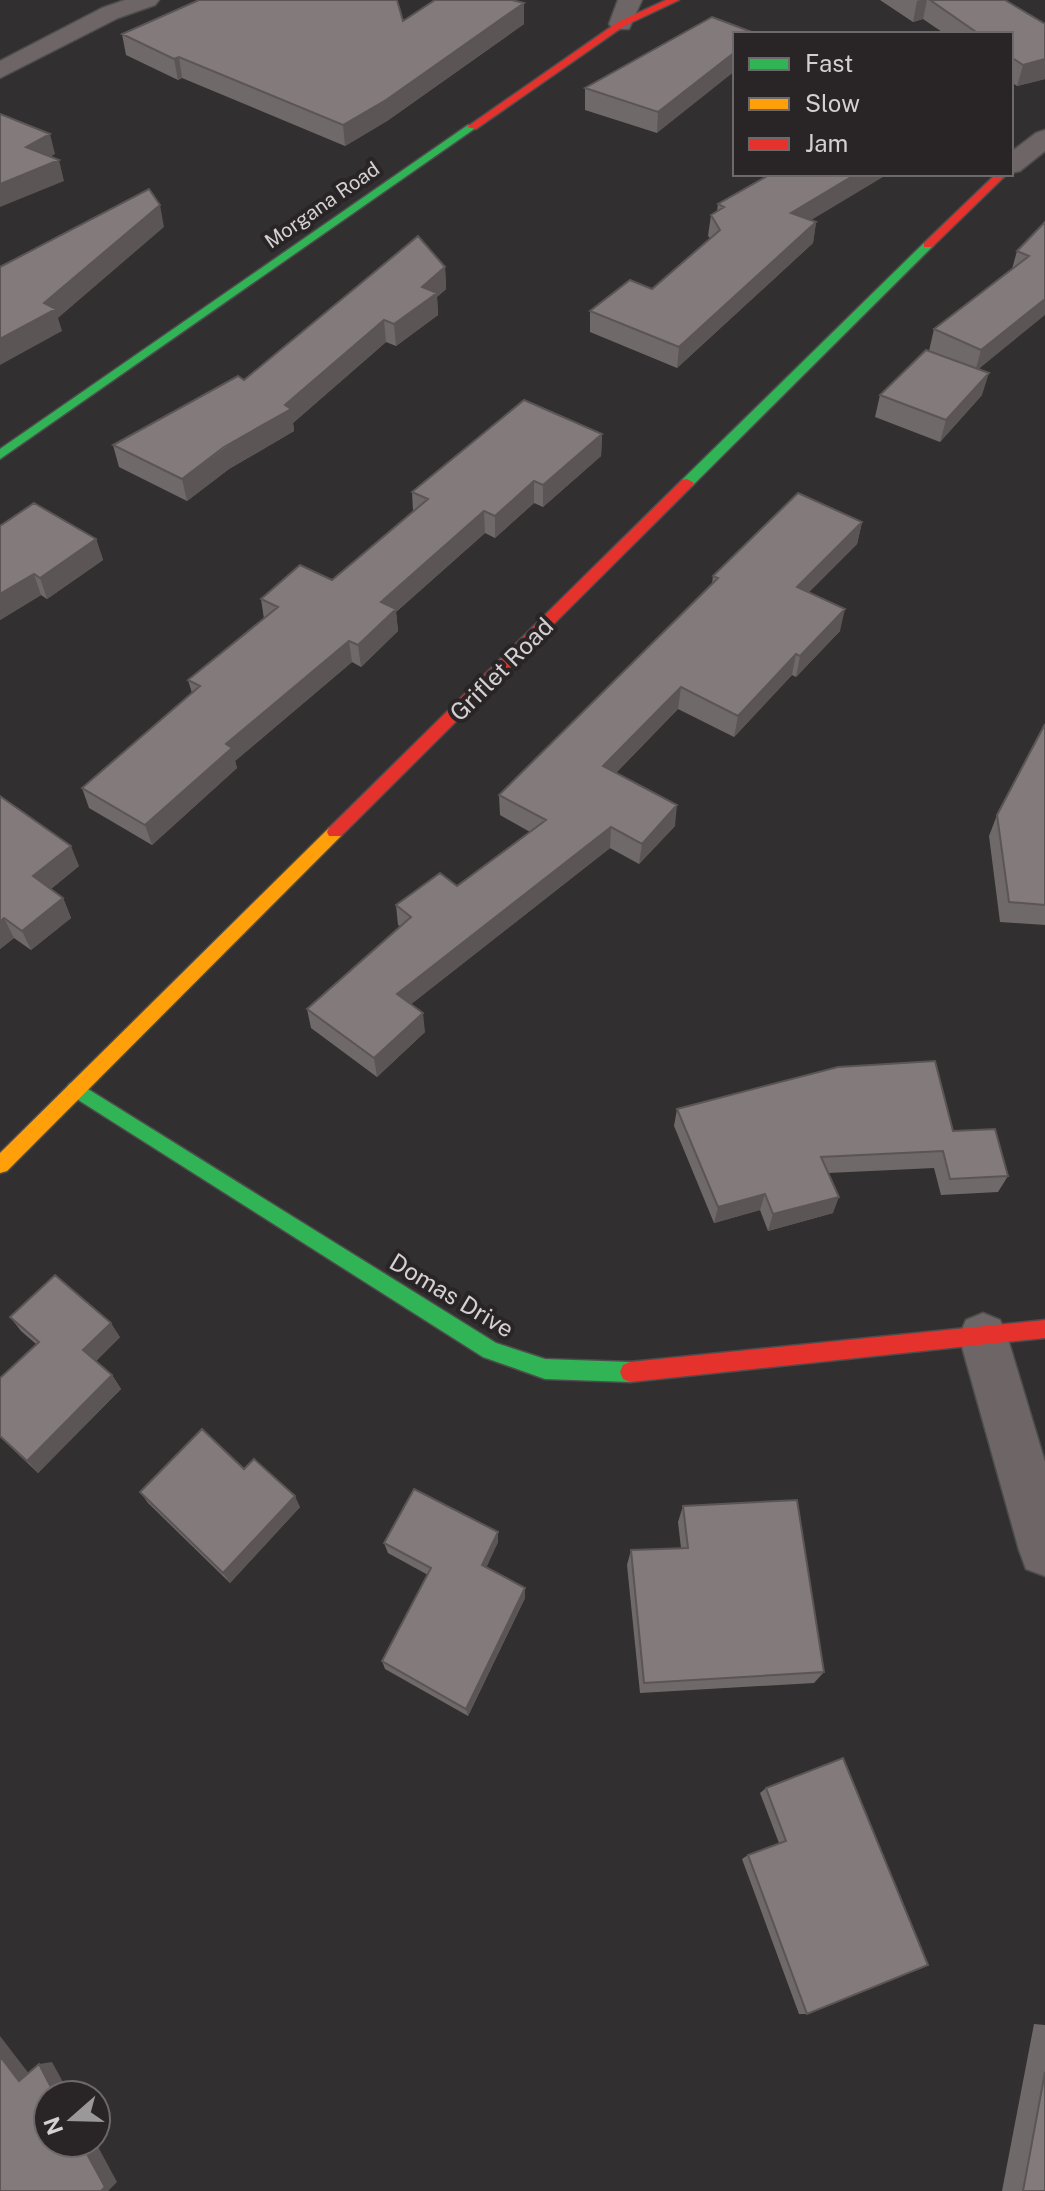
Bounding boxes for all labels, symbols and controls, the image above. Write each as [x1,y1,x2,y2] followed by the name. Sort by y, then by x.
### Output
[733,32,1013,176] legend
[805,49,853,77] text: Fast
[805,89,860,117] text: Slow
[805,129,848,157] text: Jam
[260,157,384,253] street label: Morgana Road
[444,612,558,726] street label: Griflet Road
[385,1247,519,1343] street label: Domas Drive
[32,2079,112,2159] north arrow
[38,2113,68,2138] text: N

